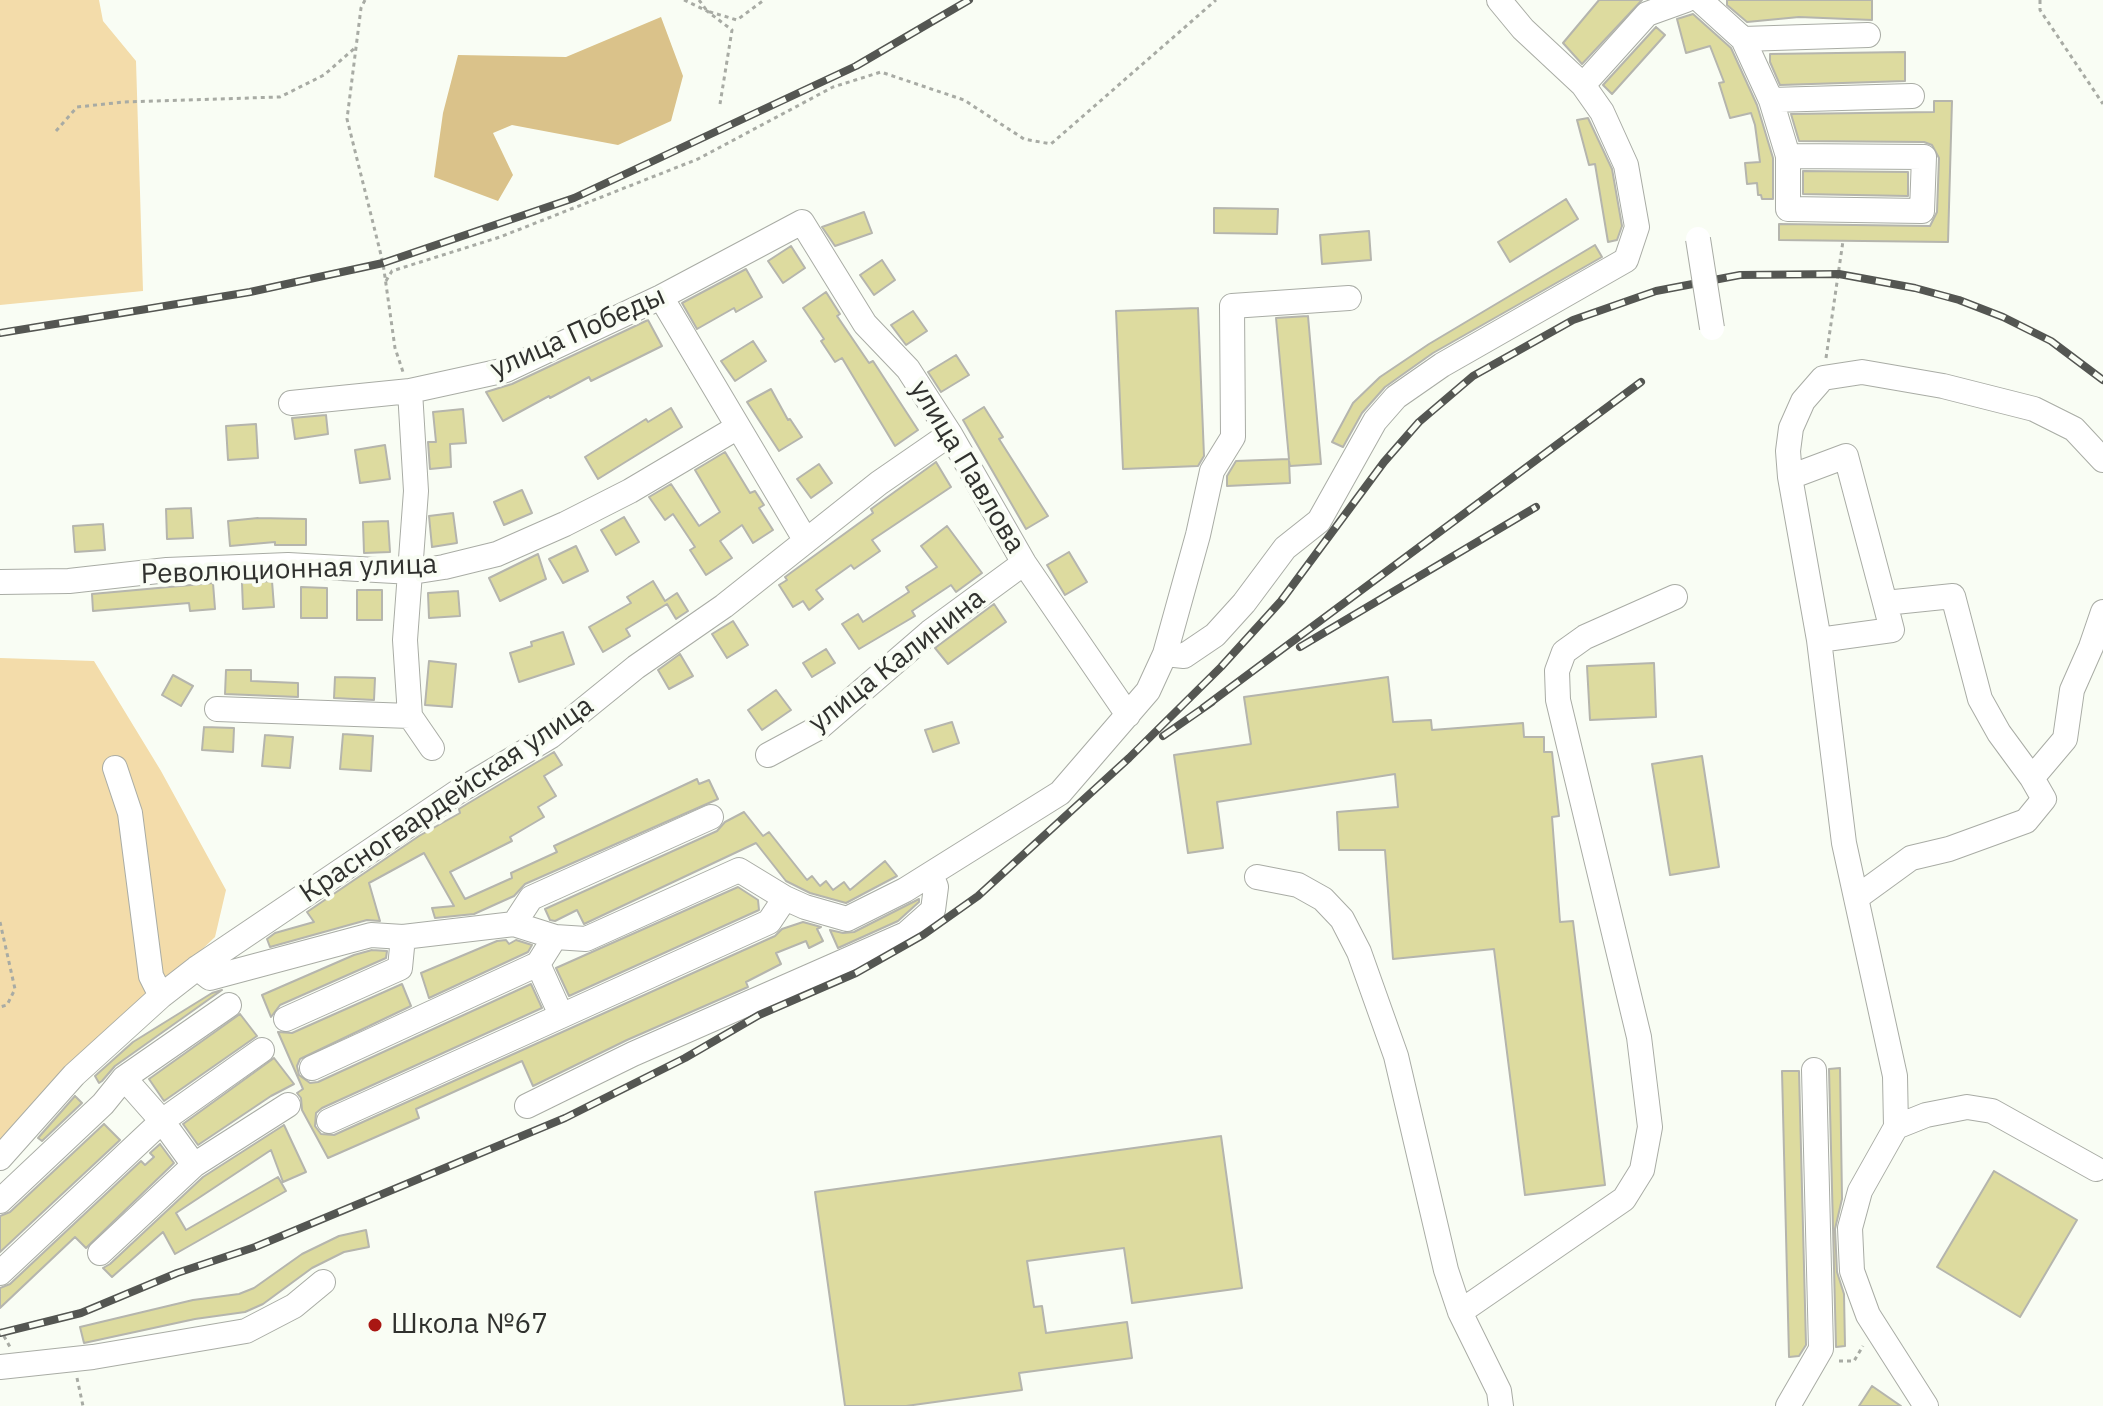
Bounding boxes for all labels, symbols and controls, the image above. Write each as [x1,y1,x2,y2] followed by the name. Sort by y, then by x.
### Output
[486,280,670,386] street label: улица Победы
[902,374,1032,560] street label: улица Павлова
[140,548,438,592] street label: Революционная улица
[802,582,992,740] street label: улица Калинина
[294,689,600,911] street label: Красногвардейская улица
[391,1308,548,1342] place label: Школа №67
[366,1316,384,1334] marker: Школа №67

